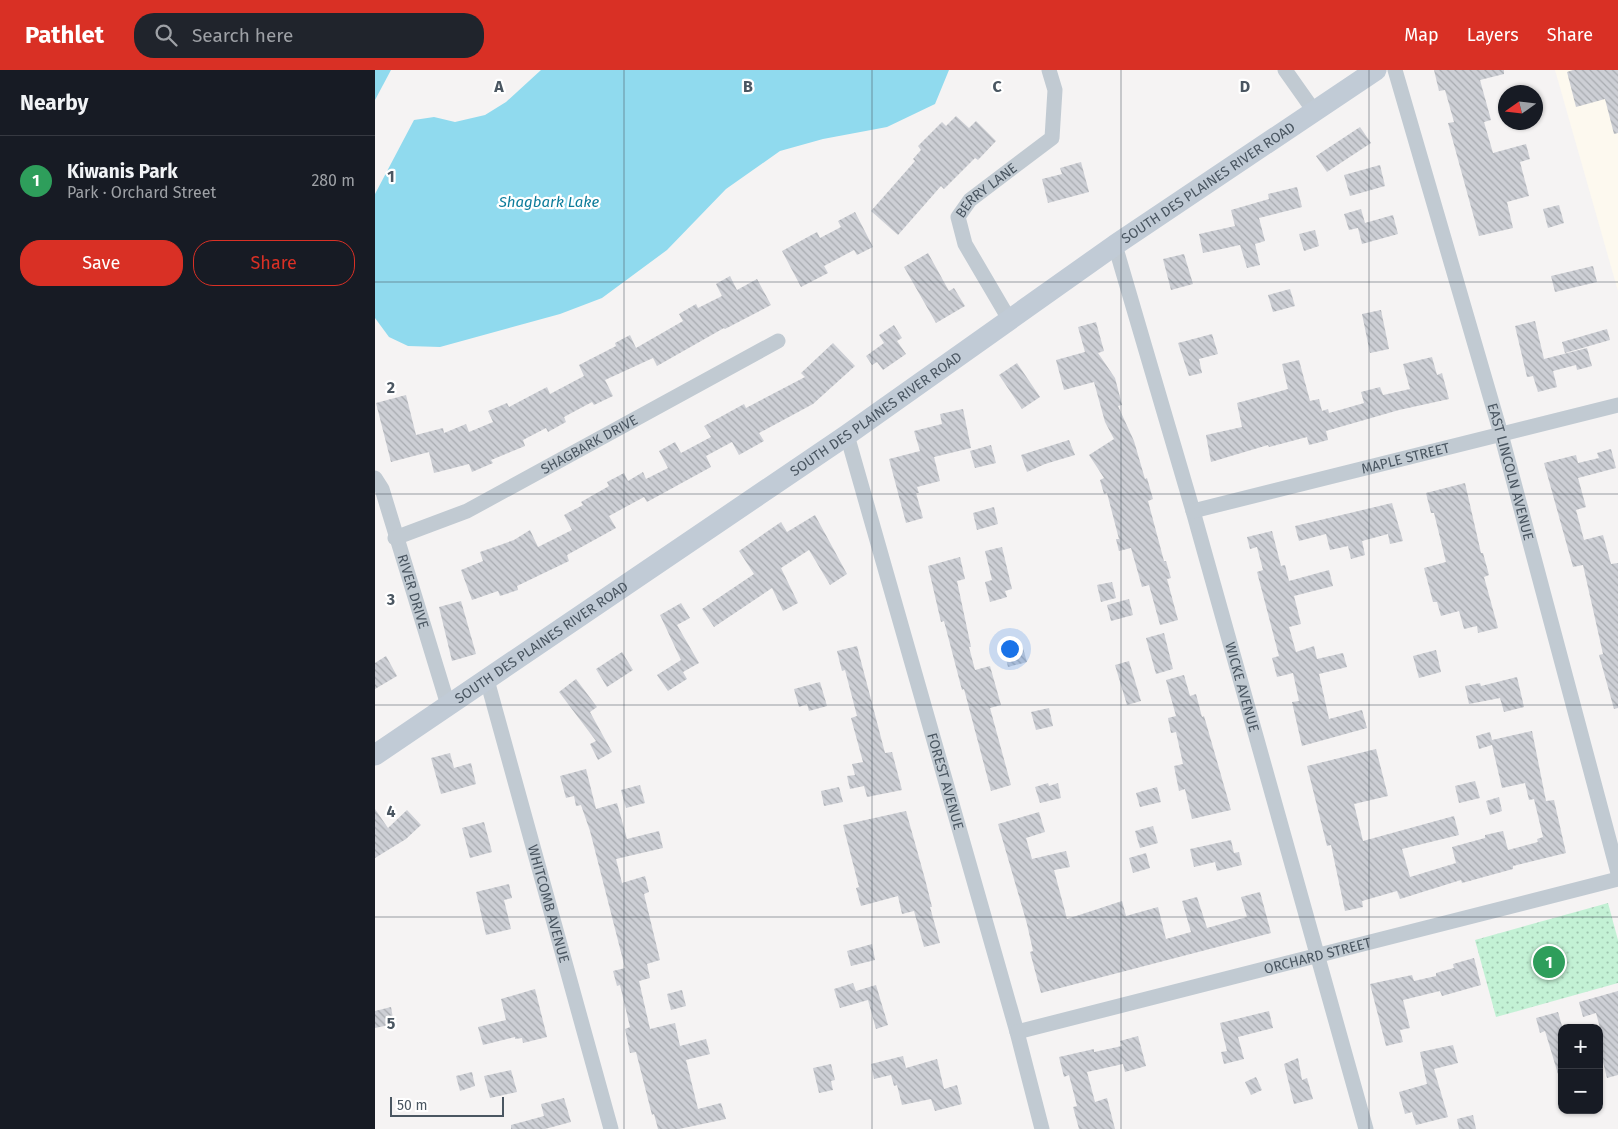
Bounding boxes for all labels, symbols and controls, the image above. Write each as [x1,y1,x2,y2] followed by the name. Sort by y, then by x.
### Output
[134,13,484,58] search box
[25,21,104,49] text: Pathlet
[152,21,180,49] icon: search
[192,24,293,47] text: Search here
[1404,24,1439,46] text: Map
[1467,24,1519,46] text: Layers
[1547,24,1593,46] text: Share
[493,77,504,96] text: A
[743,77,753,96] text: B
[992,77,1002,96] text: C
[1240,77,1250,96] text: D
[1498,85,1543,130] north arrow
[20,90,88,116] text: Nearby
[1118,119,1299,247] street label: SOUTH DES PLAINES RIVER ROAD
[67,160,178,183] text: Kiwanis Park
[952,160,1020,221] street label: BERRY LANE
[387,167,395,186] text: 1
[32,171,40,190] text: 1
[311,171,355,190] text: 280 m
[67,183,216,202] text: Park · Orchard Street
[498,193,599,211] water label: Shagbark Lake
[20,240,183,286] button: Save
[193,240,355,286] button: Share
[787,348,965,480] street label: SOUTH DES PLAINES RIVER ROAD
[387,378,395,397] text: 2
[1483,401,1537,542] street label: EAST LINCOLN AVENUE
[538,411,641,478] street label: SHAGBARK DRIVE
[1360,439,1452,478] street label: MAPLE STREET
[393,552,432,631] street label: RIVER DRIVE
[452,578,631,707] street label: SOUTH DES PLAINES RIVER ROAD
[386,590,395,609] text: 3
[997,636,1023,662] your location
[1221,640,1262,734] street label: WICKE AVENUE
[923,731,967,832] street label: FOREST AVENUE
[386,802,396,821] text: 4
[524,843,573,965] street label: WHITCOMB AVENUE
[1262,934,1374,978] street label: ORCHARD STREET
[1533,943,1565,981] pin: 1
[387,1014,396,1033] text: 5
[1558,1024,1603,1114] map controls
[1558,1024,1603,1069] button: +
[1558,1069,1603,1114] button: −
[390,1094,504,1117] scale bar
[397,1097,428,1114] text: 50 m

